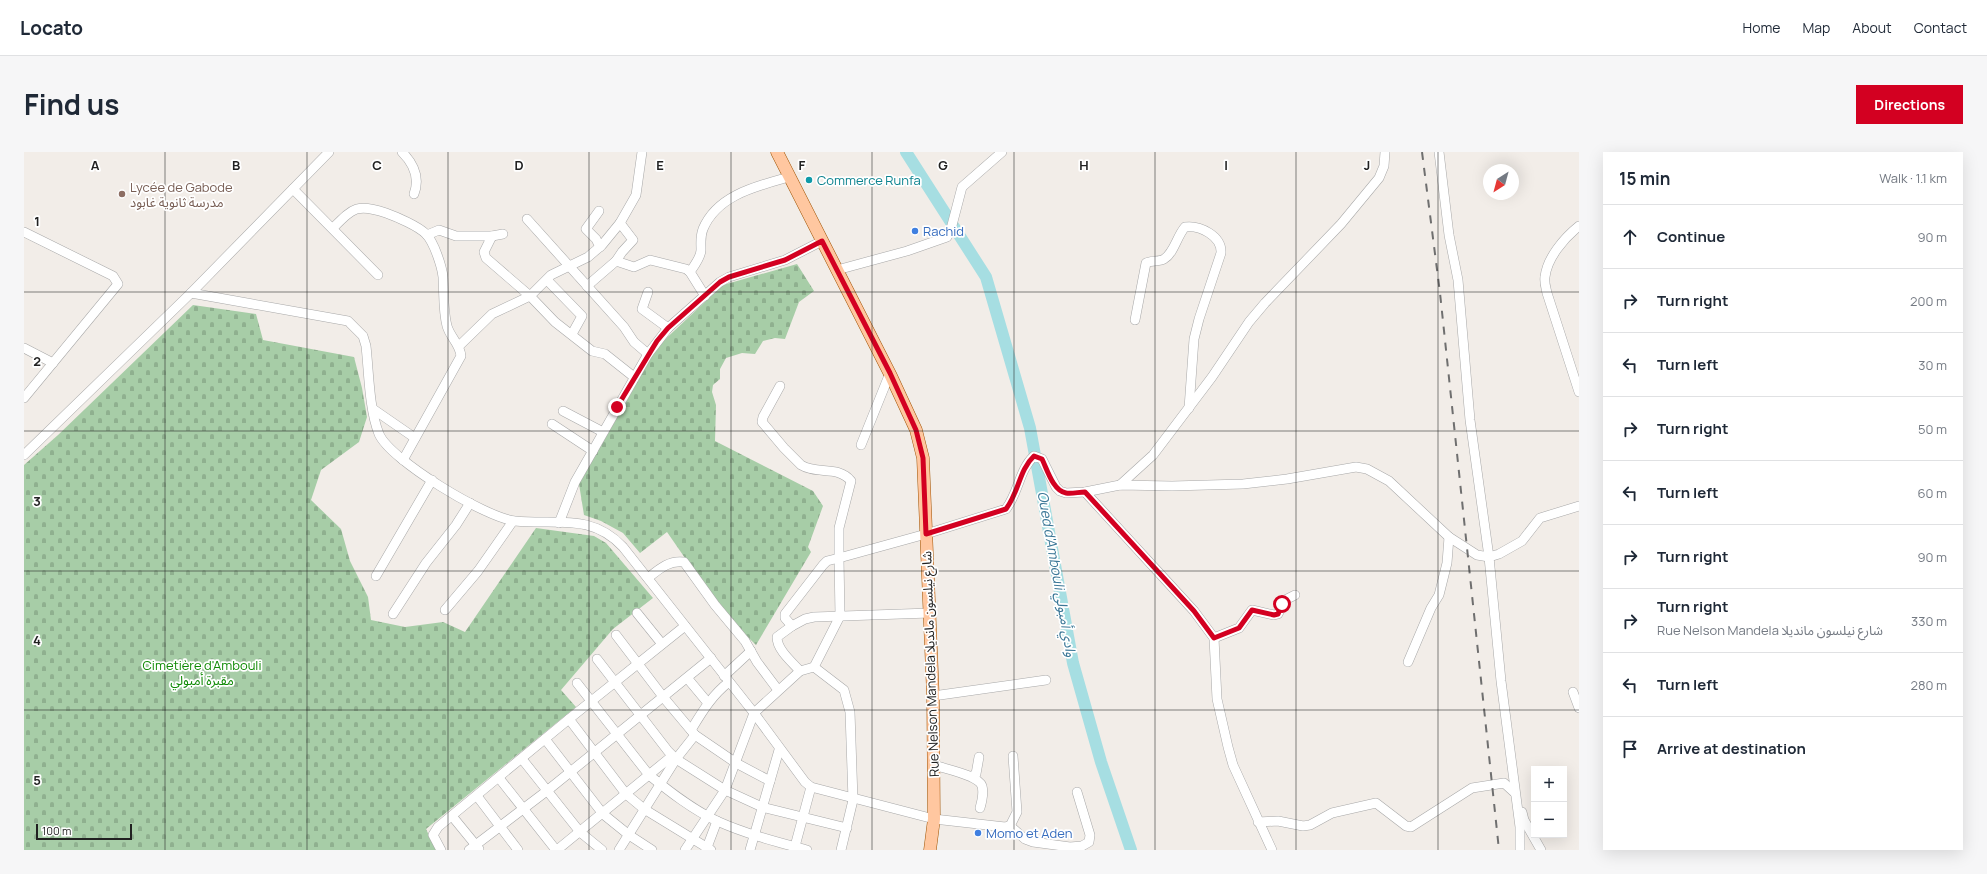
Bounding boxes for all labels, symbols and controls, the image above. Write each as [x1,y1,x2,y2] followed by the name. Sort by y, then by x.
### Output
[20,15,83,41] text: Locato
[1743,18,1780,37] text: Home
[1802,18,1830,37] text: Map
[1852,18,1892,37] text: About
[1914,18,1967,37] text: Contact
[24,85,119,123] text: Find us
[1856,85,1963,124] button: Directions
[91,156,100,174] text: A
[232,156,240,174] text: B
[372,156,382,174] text: C
[514,156,524,174] text: D
[656,156,664,174] text: E
[799,156,806,174] text: F
[938,156,948,174] text: G
[1079,156,1089,174] text: H
[1224,156,1228,174] text: I
[1364,156,1370,174] text: J
[1483,164,1519,200] north arrow
[1619,167,1671,190] text: 15 min
[1879,169,1947,187] text: Walk · 1.1 km
[817,171,921,189] place label: Commerce Runfa
[804,175,814,185] marker: Commerce Runfa
[130,178,233,211] place label: Lycée de Gabode مدرسة ثانوية غابود
[117,189,127,199] marker: Lycée de Gabode مدرسة ثانوية غابود
[34,212,40,230] text: 1
[923,222,964,240] place label: Rachid
[910,226,920,236] marker: Rachid
[1619,226,1641,248] icon: ahead
[1657,226,1725,247] text: Continue
[1917,228,1947,246] text: 90 m
[1619,290,1641,312] icon: right
[1657,290,1728,311] text: Turn right
[1910,292,1947,310] text: 200 m
[33,352,41,370] text: 2
[1619,354,1641,376] icon: left
[1657,354,1719,375] text: Turn left
[1918,356,1947,374] text: 30 m
[608,398,626,416] route end
[1619,418,1641,440] icon: right
[1657,418,1728,439] text: Turn right
[1918,420,1947,438] text: 50 m
[1619,482,1641,504] icon: left
[1657,482,1719,503] text: Turn left
[1917,484,1947,502] text: 60 m
[1031,490,1081,659] water label: Oued d'Ambouli وادي أمبولي
[33,492,41,510] text: 3
[1619,546,1641,568] icon: right
[1657,546,1728,567] text: Turn right
[1917,548,1947,566] text: 90 m
[917,551,945,777] street label: Rue Nelson Mandela شارع نيلسون مانديلا
[1273,595,1291,613] route start
[1657,596,1728,617] text: Turn right
[1619,610,1641,632] icon: right
[1911,612,1947,630] text: 330 m
[1657,621,1883,639] text: Rue Nelson Mandela شارع نيلسون مانديلا
[33,631,41,649] text: 4
[143,656,261,691] park label: Cimetière d'Ambouli مقبرة أمبولي
[1619,674,1641,696] icon: left
[1657,674,1719,695] text: Turn left
[1910,676,1947,694] text: 280 m
[1619,738,1641,760] icon: arrive
[1657,738,1806,759] text: Arrive at destination
[1531,766,1567,838] map controls
[1531,766,1567,802] button: +
[33,771,41,789] text: 5
[1531,802,1567,838] button: −
[36,822,132,841] scale bar
[42,823,71,838] text: 100 m
[986,824,1072,842] place label: Momo et Aden
[973,828,983,838] marker: Momo et Aden

